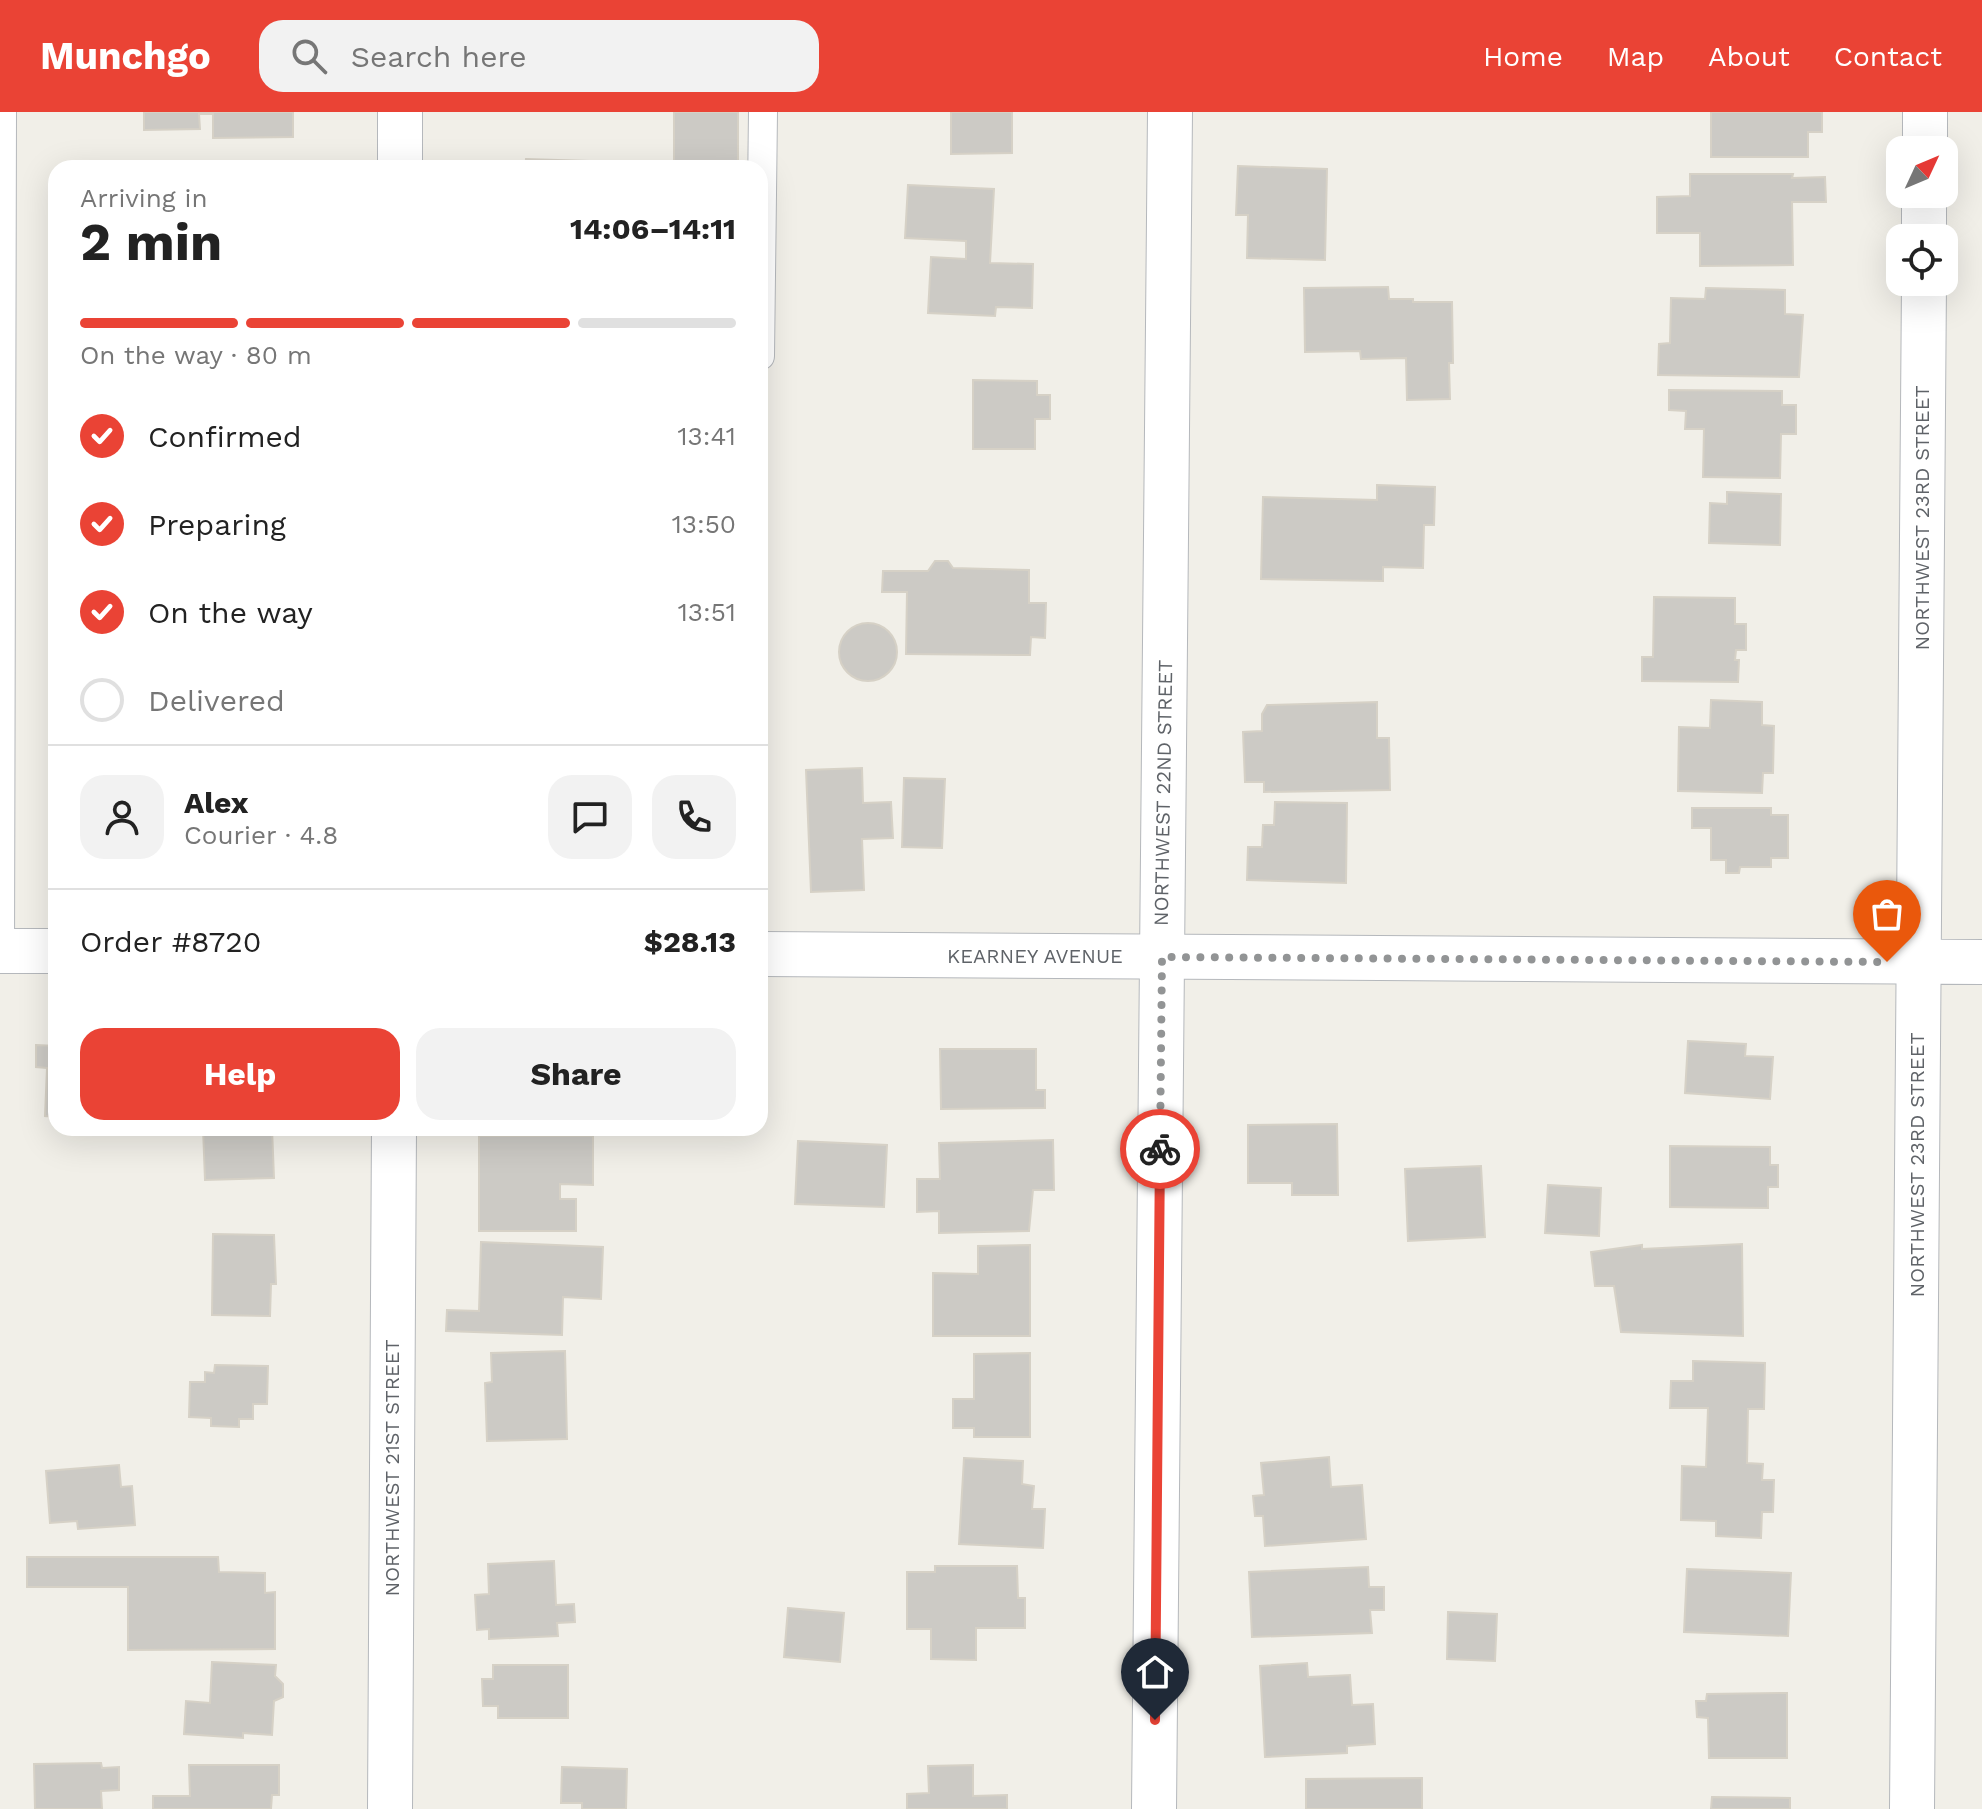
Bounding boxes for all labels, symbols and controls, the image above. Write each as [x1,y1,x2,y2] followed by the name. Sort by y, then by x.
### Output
[259,20,819,92] search box
[40,34,211,78] text: Munchgo
[287,34,331,78] icon: search
[351,39,527,74] text: Search here
[1483,40,1563,73] text: Home
[1607,40,1664,73] text: Map
[1708,40,1790,73] text: About
[1834,40,1942,73] text: Contact
[1886,136,1958,208] north arrow
[1886,136,1958,296] map controls
[80,183,208,213] text: Arriving in
[570,211,736,246] text: 14:06–14:11
[80,212,222,273] text: 2 min
[1886,224,1958,296] button: locate
[80,340,312,370] text: On the way · 80 m
[1910,386,1934,650] street label: NORTHWEST 23RD STREET
[80,414,124,458] icon: check
[148,419,302,454] text: Confirmed
[677,421,736,451] text: 13:41
[80,502,124,546] icon: check
[148,507,286,542] text: Preparing
[672,509,736,539] text: 13:50
[80,590,124,634] icon: check
[148,595,313,630] text: On the way
[678,597,736,627] text: 13:51
[1149,660,1177,926] street label: NORTHWEST 22ND STREET
[148,683,285,718] text: Delivered
[80,775,164,859] button: person
[548,775,632,859] button: chat
[652,775,736,859] button: phone
[184,785,248,820] text: Alex
[184,820,338,850] text: Courier · 4.8
[1853,880,1921,962] pin
[1865,892,1909,936] icon: bag
[80,924,261,959] text: Order #8720
[644,924,736,959] text: $28.13
[947,944,1123,968] street label: KEARNEY AVENUE
[80,1028,400,1120] button: Help
[416,1028,736,1120] button: Share
[1905,1033,1929,1297] street label: NORTHWEST 23RD STREET
[1120,1109,1200,1189] courier
[1138,1127,1182,1171] icon: bike
[380,1339,404,1597] street label: NORTHWEST 21ST STREET
[1121,1638,1189,1720] pin
[1133,1650,1177,1694] icon: home

